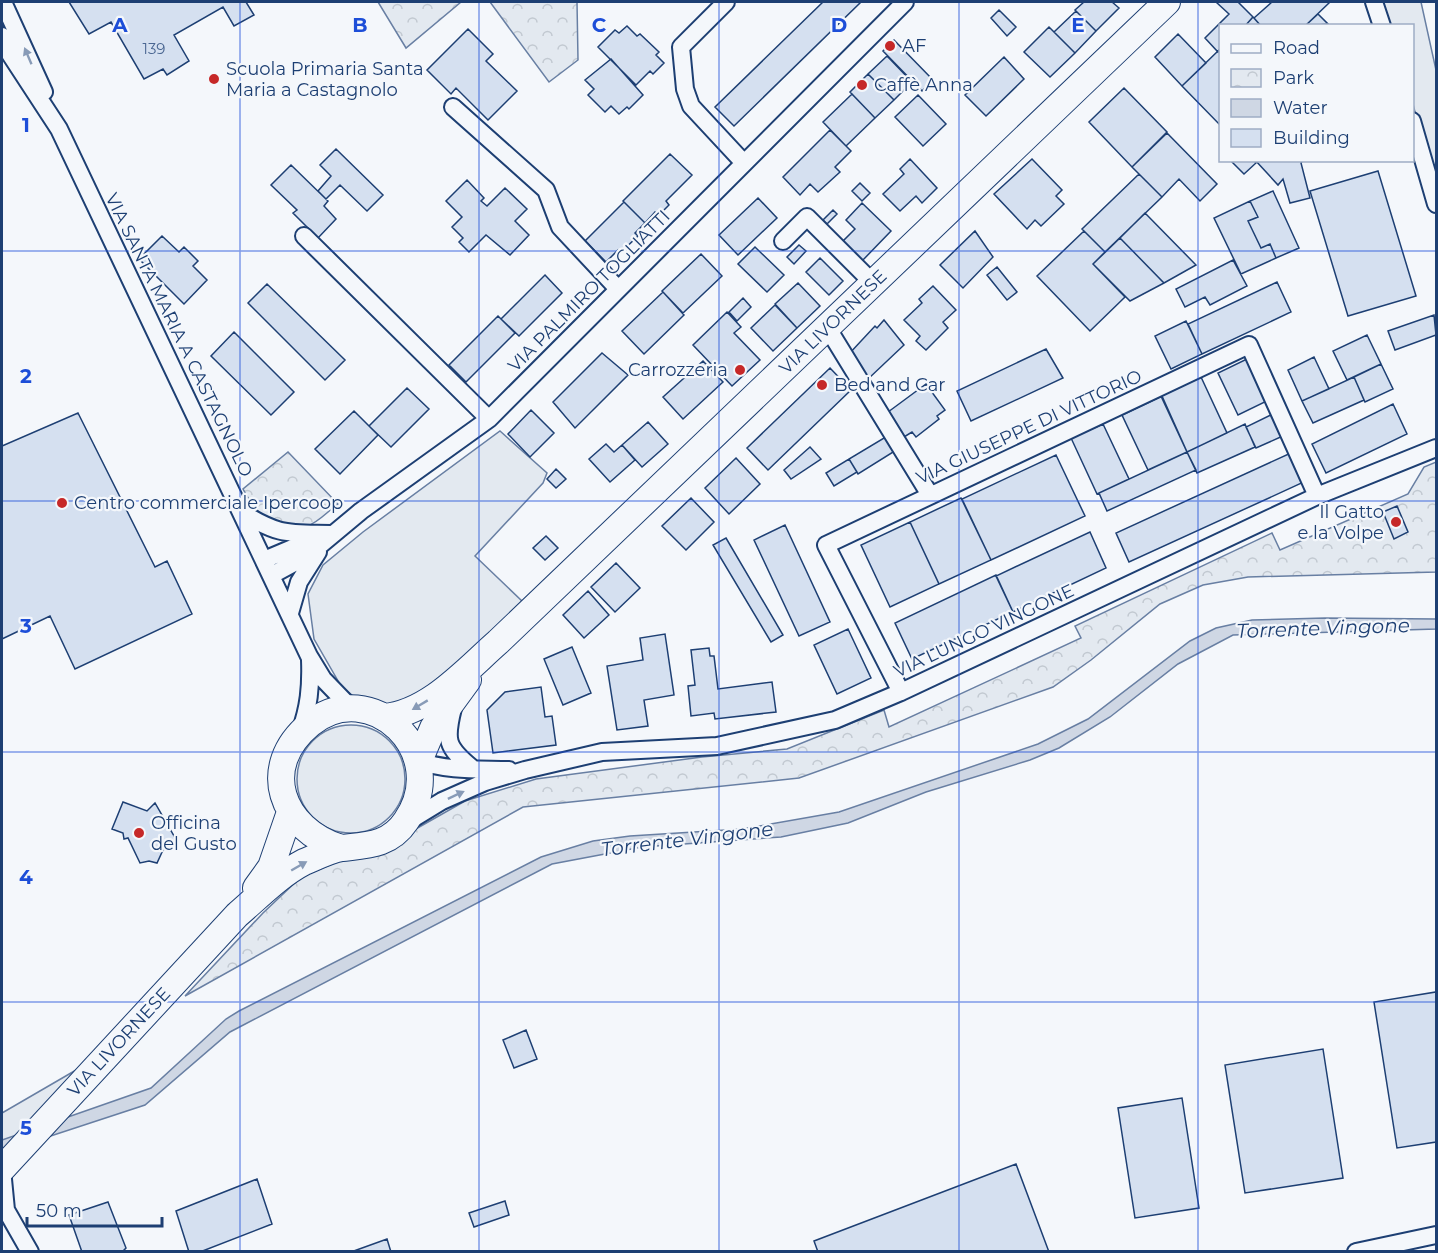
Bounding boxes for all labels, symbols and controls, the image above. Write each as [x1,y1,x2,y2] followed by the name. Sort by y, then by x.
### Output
[111,13,128,37] text: A
[352,13,368,37] text: B
[592,13,607,37] text: C
[831,13,847,37] text: D
[1071,13,1085,37] text: E
[1219,24,1414,162] legend
[902,35,926,57] place label: AF
[1273,37,1320,59] text: Road
[142,39,166,58] house number: 139
[883,39,897,53] marker: AF
[24,47,33,64] one-way arrow
[226,58,424,101] place label: Scuola Primaria Santa Maria a Castagnolo
[1273,67,1314,89] text: Park
[207,72,221,86] marker: Scuola Primaria Santa Maria a Castagnolo
[874,74,973,96] place label: Caffè Anna
[855,78,869,92] marker: Caffè Anna
[1273,97,1328,119] text: Water
[22,113,30,137] text: 1
[1273,127,1350,149] text: Building
[101,190,257,480] street label: VIA SANTA MARIA A CASTAGNOLO
[503,205,675,377] street label: VIA PALMIRO TOGLIATTI
[775,265,891,379] street label: VIA LIVORNESE
[628,359,728,381] place label: Carrozzeria
[733,363,747,377] marker: Carrozzeria
[20,364,32,388] text: 2
[913,365,1145,489] street label: VIA GIUSEPPE DI VITTORIO
[834,374,946,396] place label: Bed and Car
[815,378,829,392] marker: Bed and Car
[74,492,343,514] place label: Centro commerciale Ipercoop
[55,496,69,510] marker: Centro commerciale Ipercoop
[1297,501,1384,544] place label: Il Gatto e la Volpe
[1389,515,1403,529] marker: Il Gatto e la Volpe
[890,580,1078,682] street label: VIA LUNGO VINGONE
[1236,613,1410,643] water label: Torrente Vingone
[19,614,32,638] text: 3
[412,699,428,710] one-way arrow
[448,790,466,800] one-way arrow
[151,812,237,855] place label: Officina del Gusto
[599,817,775,861] water label: Torrente Vingone
[132,826,146,840] marker: Officina del Gusto
[291,861,308,871] one-way arrow
[19,865,33,889] text: 4
[63,983,175,1101] street label: VIA LIVORNESE
[20,1116,32,1140] text: 5
[27,1190,162,1228] scale bar
[36,1200,82,1222] text: 50 m

